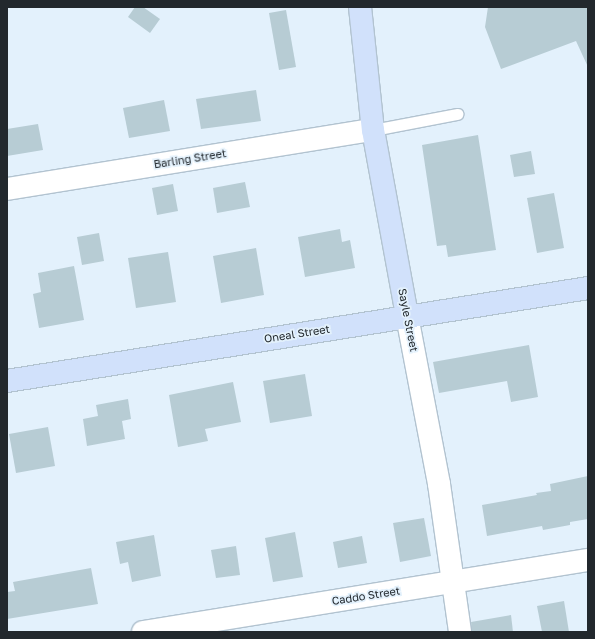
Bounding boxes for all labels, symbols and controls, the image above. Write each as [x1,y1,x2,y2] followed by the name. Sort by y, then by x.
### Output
[153,147,227,171] street label: Barling Street
[395,287,421,353] street label: Sayle Street
[263,322,331,346] street label: Oneal Street
[331,584,401,608] street label: Caddo Street

